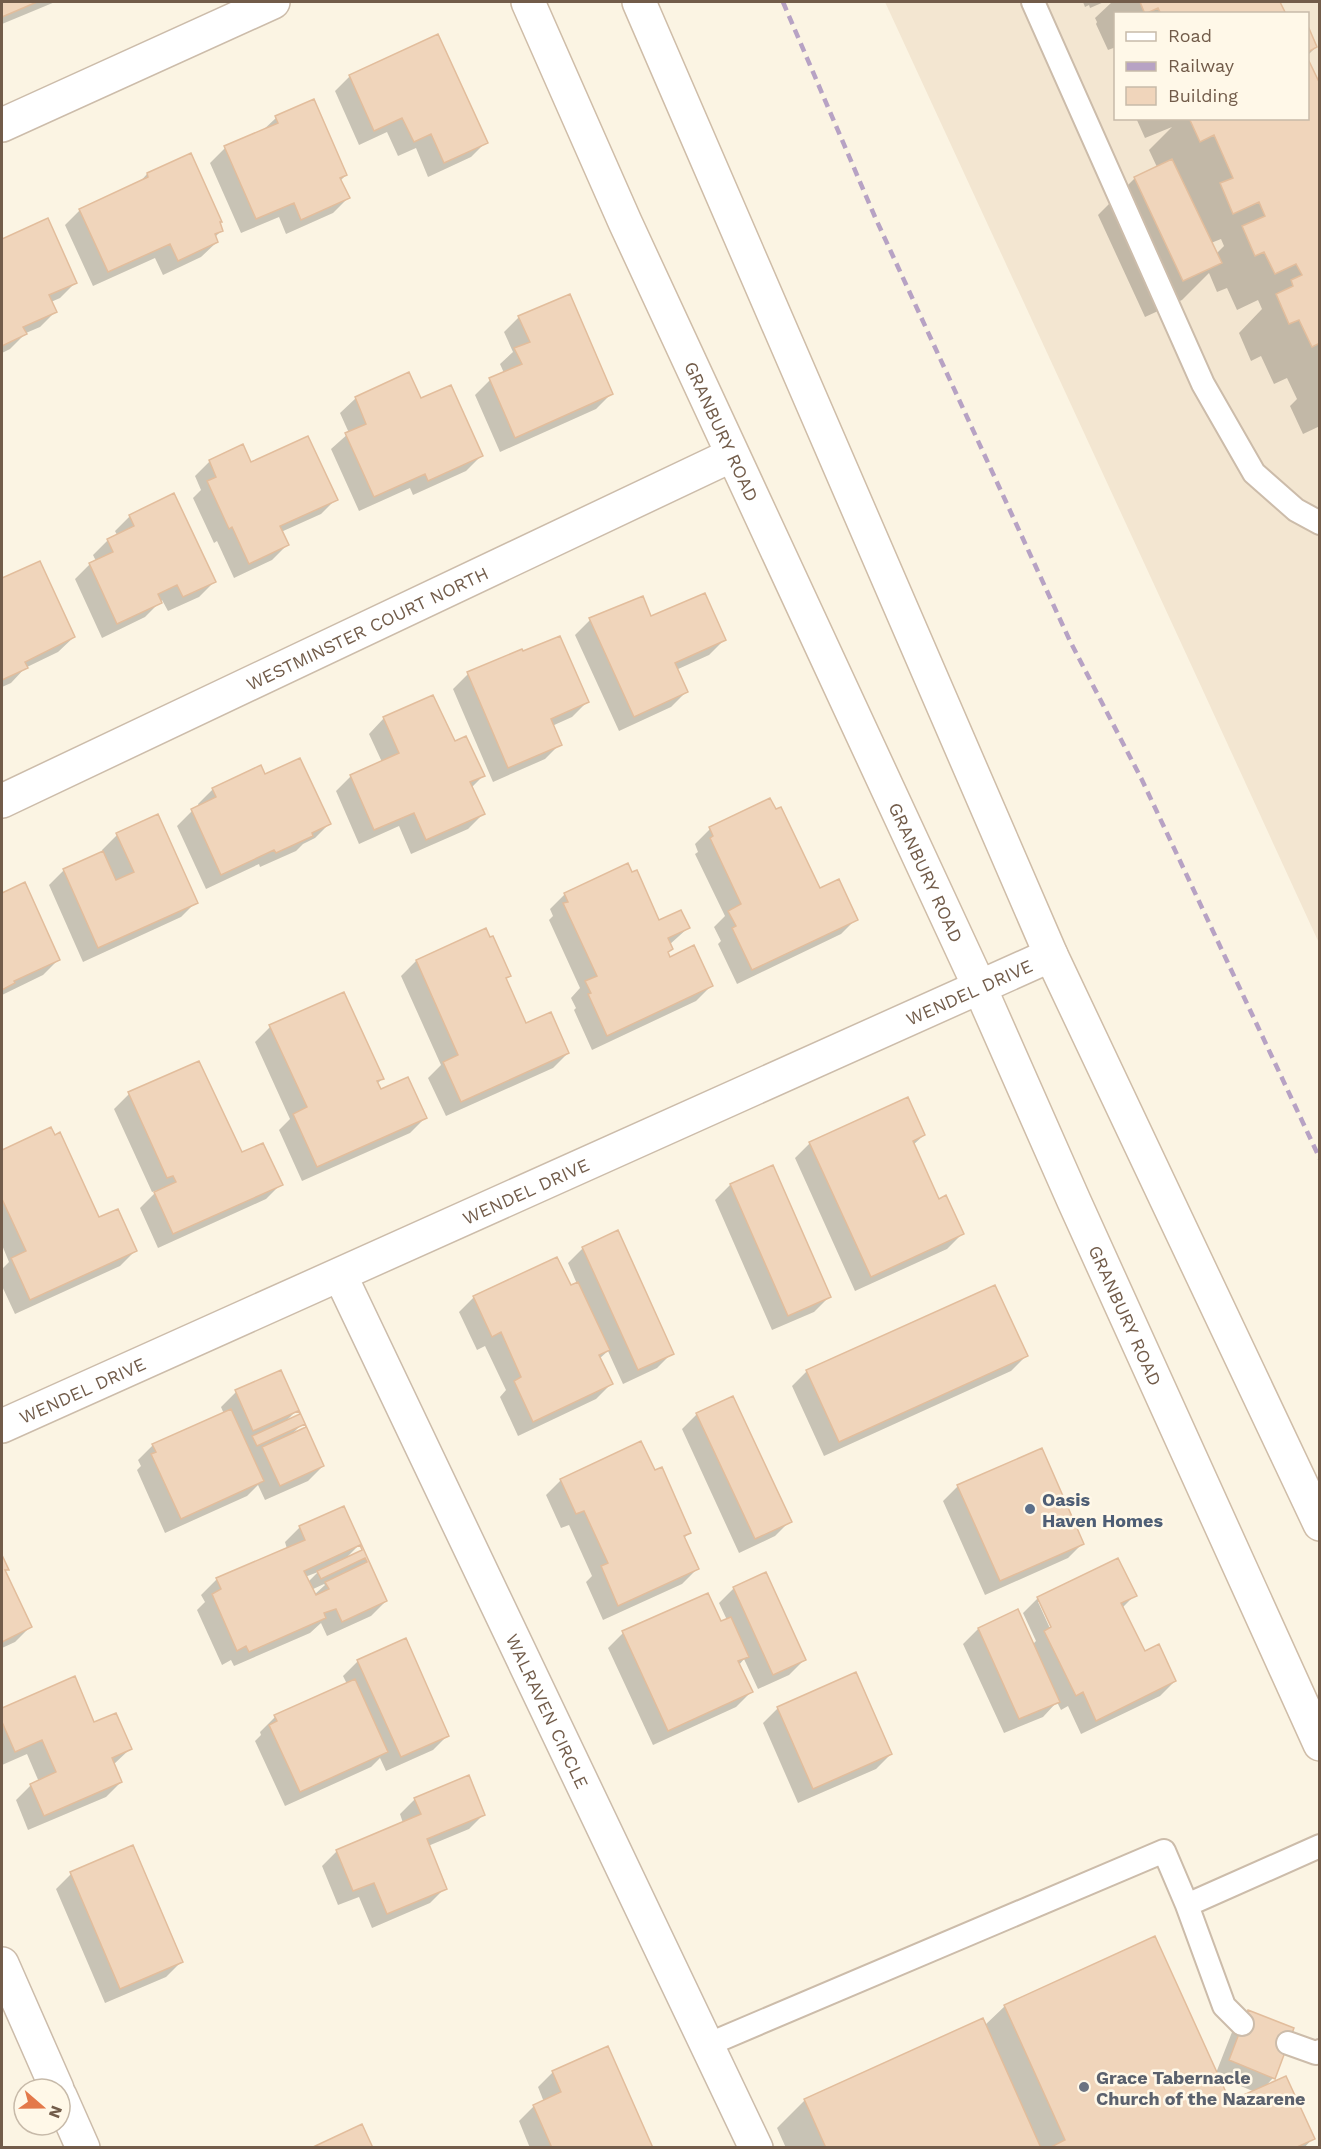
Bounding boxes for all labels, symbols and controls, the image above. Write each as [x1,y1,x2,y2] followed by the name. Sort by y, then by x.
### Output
[1114,12,1309,120] legend
[1168,25,1212,46] text: Road
[1168,55,1235,76] text: Railway
[1168,85,1238,106] text: Building
[681,358,763,504] street label: GRANBURY ROAD
[243,562,491,694] street label: WESTMINSTER COURT NORTH
[885,799,968,945] street label: GRANBURY ROAD
[903,954,1035,1029] street label: WENDEL DRIVE
[459,1153,592,1228] street label: WENDEL DRIVE
[1085,1242,1167,1389] street label: GRANBURY ROAD
[16,1352,149,1427] street label: WENDEL DRIVE
[1042,1489,1163,1531] place label: Oasis Haven Homes
[1023,1502,1037,1516] marker: Oasis Haven Homes
[502,1630,594,1792] street label: WALRAVEN CIRCLE
[1096,2067,1305,2109] place label: Grace Tabernacle Church of the Nazarene
[12,2077,72,2137] north arrow
[1077,2080,1091,2094] marker: Grace Tabernacle Church of the Nazarene
[45,2103,67,2121] text: N

